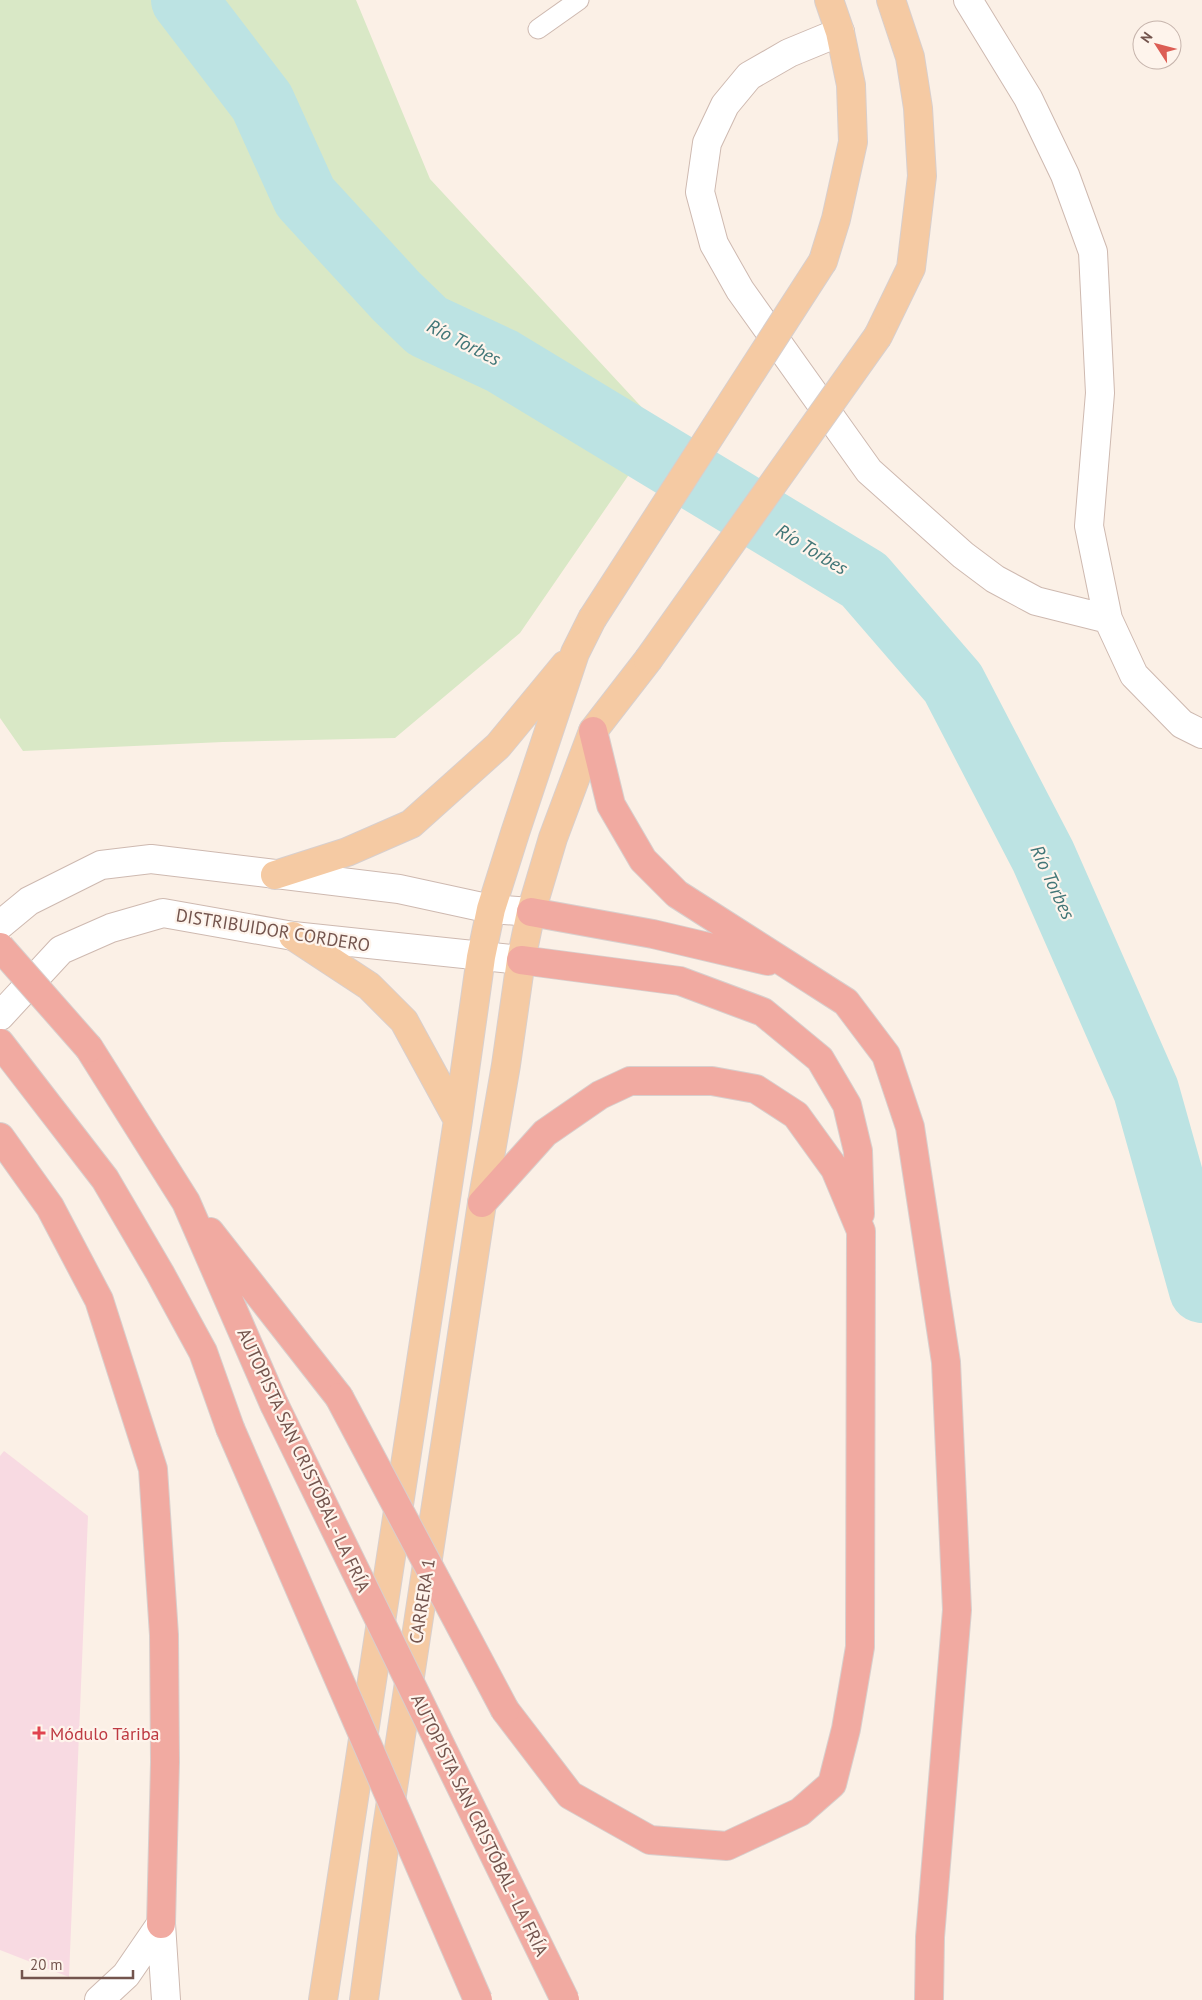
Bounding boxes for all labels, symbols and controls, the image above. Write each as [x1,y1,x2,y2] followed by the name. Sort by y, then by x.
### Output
[1132,20,1182,70] north arrow
[1136,28,1156,46] text: N
[423,313,505,371] water label: Río Torbes
[772,518,853,580] water label: Río Torbes
[1025,841,1081,923] water label: Río Torbes
[174,903,372,957] street label: DISTRIBUIDOR CORDERO
[233,1324,376,1596] street label: AUTOPISTA SAN CRISTÓBAL - LA FRÍA
[404,1557,440,1645] street label: CARRERA 1
[406,1690,554,1960] street label: AUTOPISTA SAN CRISTÓBAL - LA FRÍA
[50,1722,160,1745] place label: Módulo Táriba
[32,1726,46,1740] marker: Módulo Táriba
[22,1948,134,1980] scale bar
[30,1955,63,1974] text: 20 m

